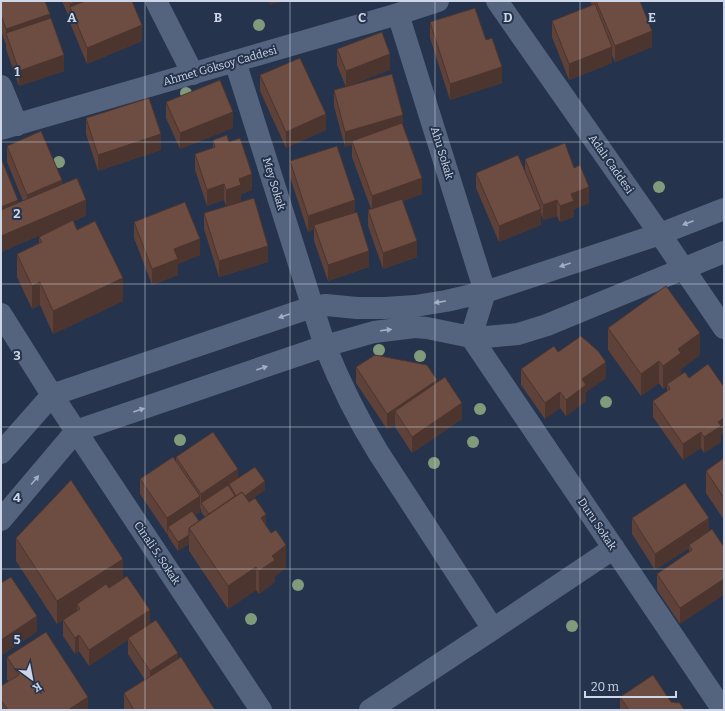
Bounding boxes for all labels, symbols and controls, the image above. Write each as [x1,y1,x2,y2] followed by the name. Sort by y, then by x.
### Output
[67,10,77,25] text: A
[214,10,222,25] text: B
[358,10,366,25] text: C
[503,10,513,25] text: D
[648,10,656,25] text: E
[162,43,279,88] street label: Ahmet Göksoy Caddesi
[14,64,20,79] text: 1
[428,125,456,182] street label: Ahu Sokak
[586,132,637,197] street label: Adalı Caddesi
[260,156,288,213] street label: Mey Sokak
[13,206,21,221] text: 2
[681,221,693,227] one-way arrow
[558,263,570,269] one-way arrow
[434,299,446,305] one-way arrow
[278,313,290,319] one-way arrow
[380,327,392,333] one-way arrow
[13,348,21,363] text: 3
[257,365,269,371] one-way arrow
[134,407,146,413] one-way arrow
[31,475,40,485] one-way arrow
[13,490,21,505] text: 4
[575,496,619,553] street label: Duru Sokak
[131,519,183,587] street label: Cinali 5. Sokak
[13,632,21,647] text: 5
[12,659,52,699] north arrow
[585,673,676,699] scale bar
[30,679,44,695] text: K
[591,680,620,694] text: 20 m

